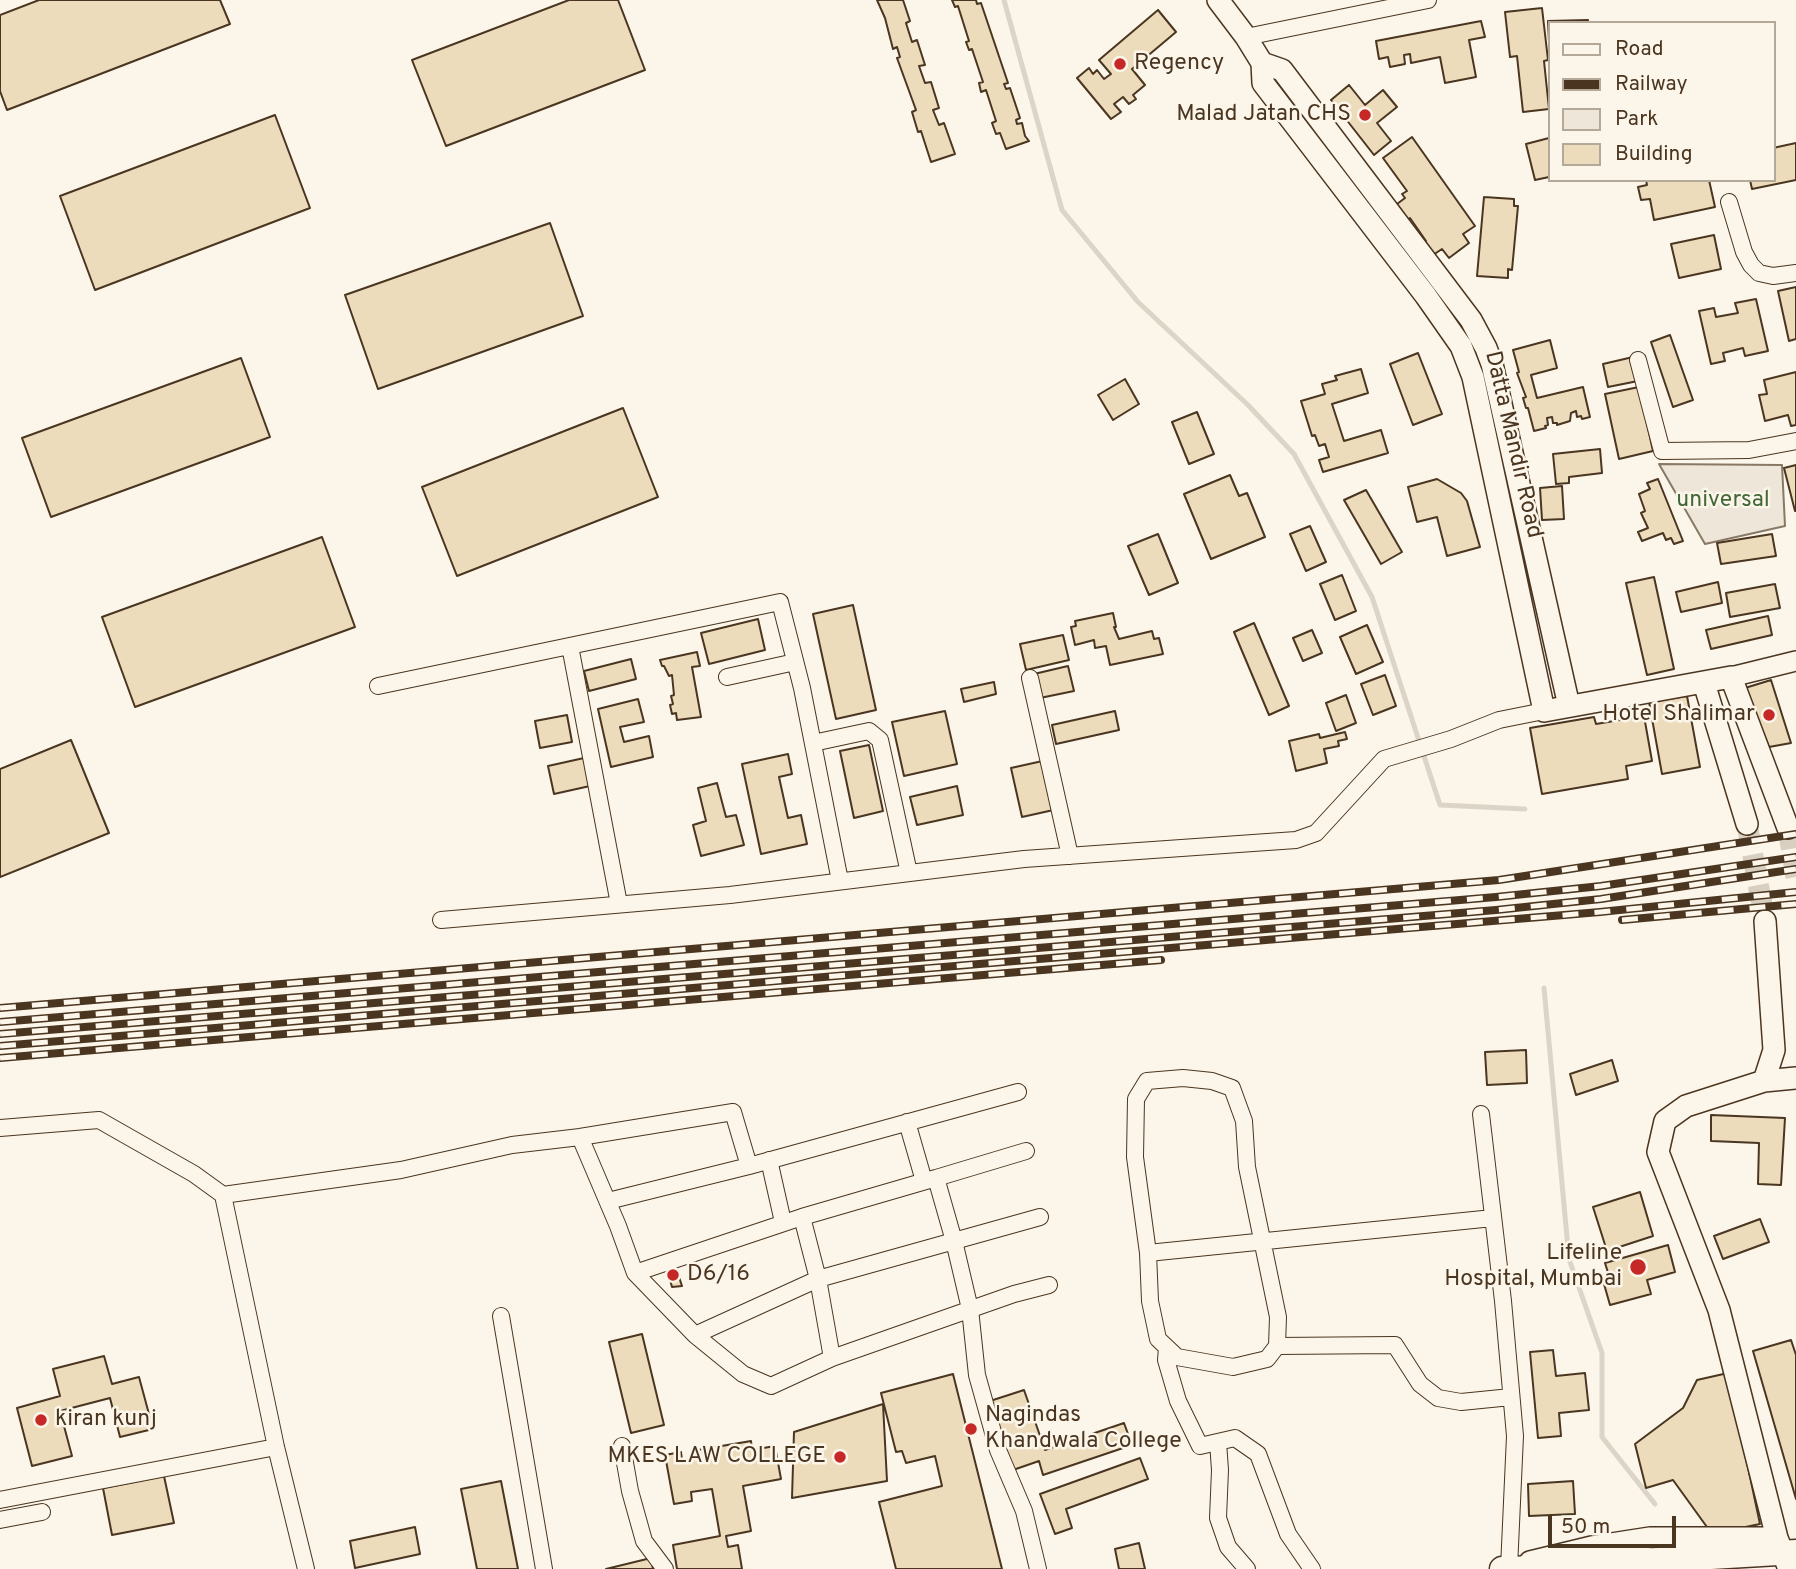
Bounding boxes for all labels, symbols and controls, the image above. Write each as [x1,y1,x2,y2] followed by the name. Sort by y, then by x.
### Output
[1548,21,1775,182] legend
[1615,36,1664,63] text: Road
[1134,50,1224,78] place label: Regency
[1112,56,1128,72] marker: Regency
[1615,71,1688,98] text: Railway
[1176,101,1351,129] place label: Malad Jatan CHS
[1615,106,1658,133] text: Park
[1357,107,1373,123] marker: Malad Jatan CHS
[1615,141,1693,168] text: Building
[1477,349,1547,541] street label: Datta Mandir Road
[1676,487,1770,515] park label: universal
[1602,701,1755,729] place label: Hotel Shalimar
[1761,707,1777,723] marker: Hotel Shalimar
[1444,1240,1622,1294] place label: Lifeline Hospital, Mumbai
[1628,1257,1648,1277] marker: Lifeline Hospital, Mumbai
[687,1261,750,1289] place label: D6/16
[665,1267,681,1283] marker: D6/16
[985,1402,1182,1456] place label: Nagindas Khandwala College
[55,1406,157,1434] place label: kiran kunj
[33,1412,49,1428] marker: kiran kunj
[963,1421,979,1437] marker: Nagindas Khandwala College
[608,1443,826,1471] place label: MKES LAW COLLEGE
[832,1449,848,1465] marker: MKES LAW COLLEGE
[1551,1502,1679,1546] scale bar
[1561,1514,1610,1541] text: 50 m

